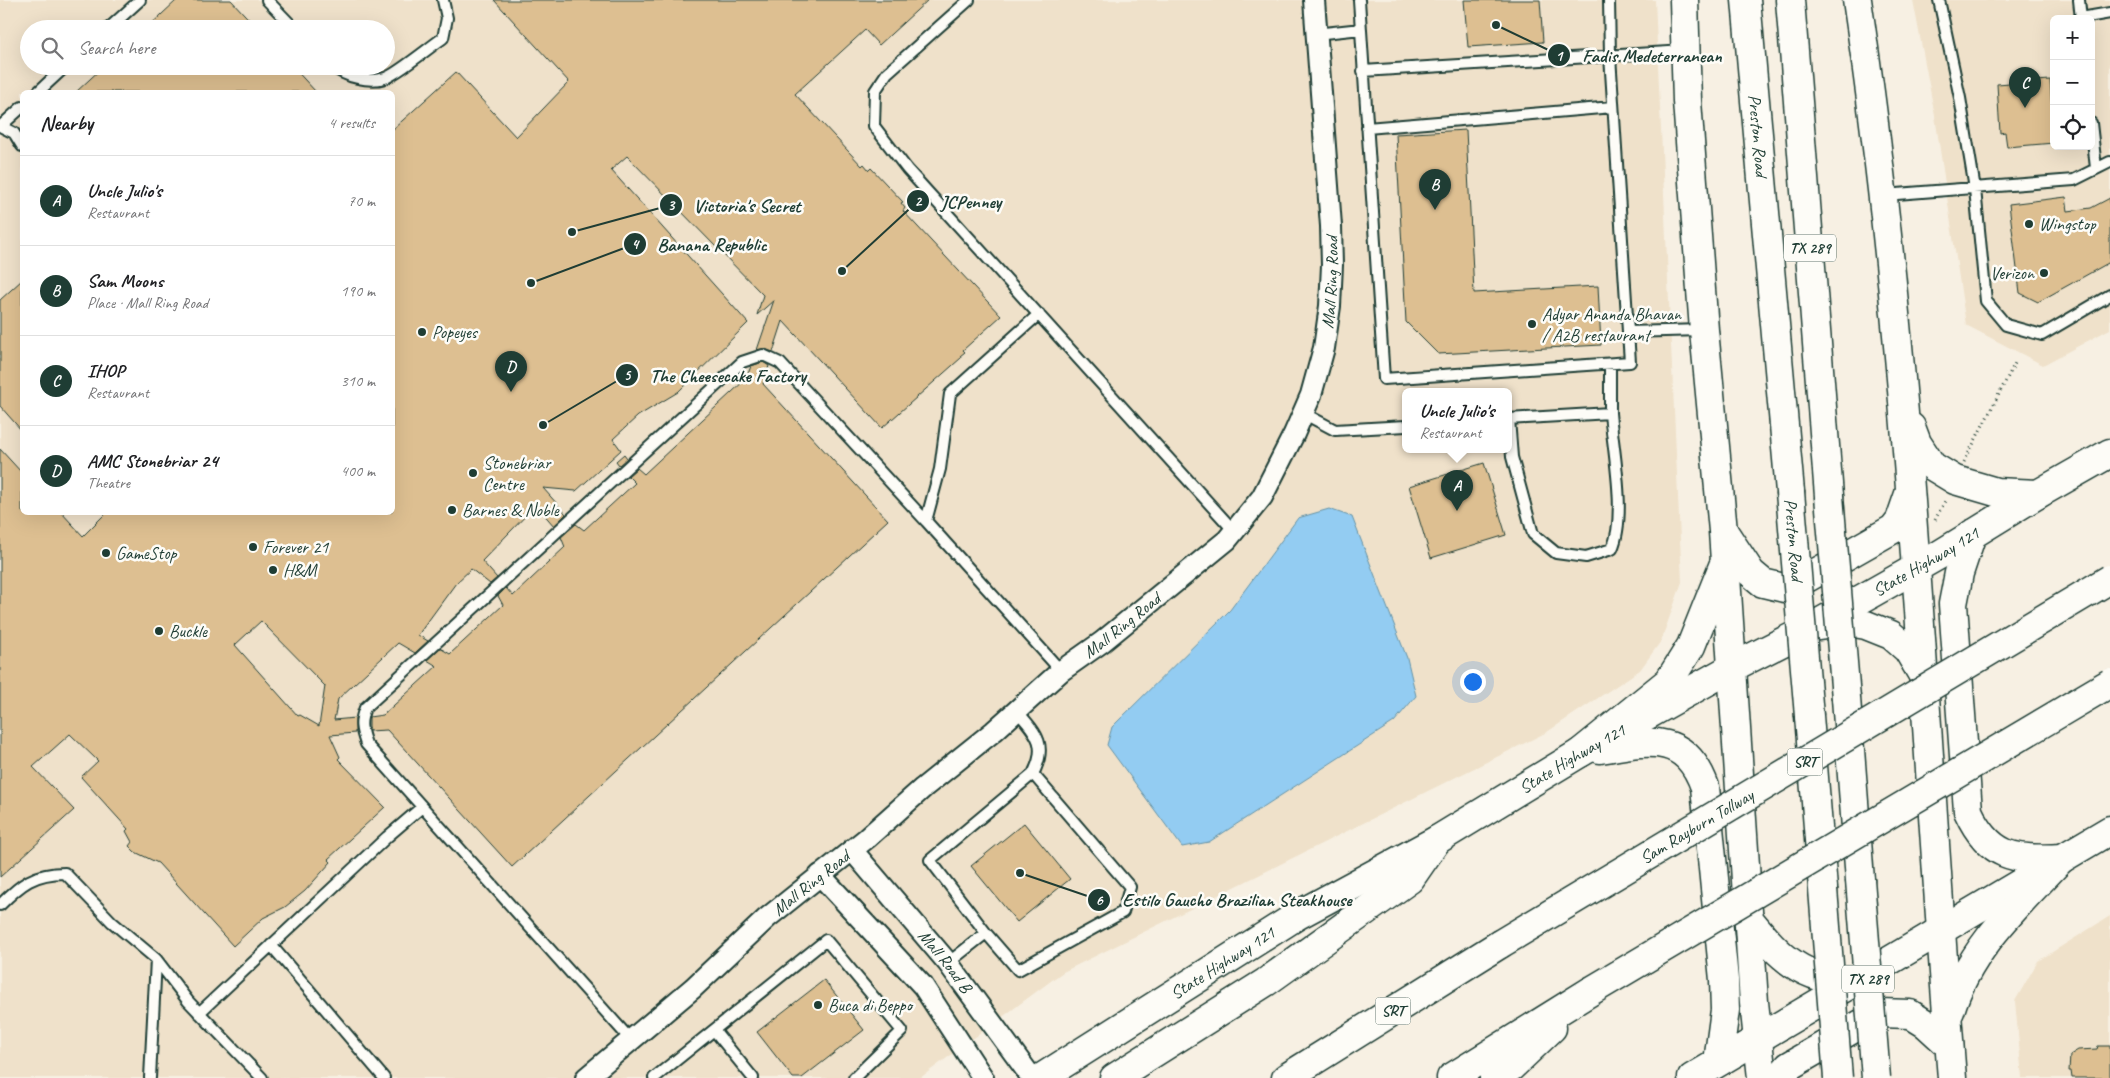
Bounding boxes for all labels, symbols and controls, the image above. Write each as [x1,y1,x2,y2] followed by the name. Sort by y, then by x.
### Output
[2050,15,2095,150] map controls
[2050,15,2095,60] button: +
[20,20,395,75] search box
[38,34,66,62] icon: search
[78,36,155,60] text: Search here
[1547,38,1732,72] callout: Fadis Medeterranean
[1582,44,1722,68] text: Fadis Medeterranean
[1556,47,1565,66] text: 1
[2050,60,2095,105] button: −
[2009,67,2041,108] pin: C
[1743,93,1773,180] street label: Preston Road
[2050,105,2095,150] button: locate
[40,110,93,136] text: Nearby
[328,113,375,133] text: 4 results
[1419,169,1451,210] pin: B
[87,179,162,203] text: Uncle Julio's
[905,184,1011,218] callout: JCPenney
[658,188,811,222] callout: Victoria's Secret
[939,190,1004,214] text: JCPenney
[52,191,60,211] text: A
[348,191,375,211] text: 70 m
[915,192,923,211] text: 2
[693,194,802,218] text: Victoria's Secret
[668,196,676,215] text: 3
[87,203,149,223] text: Restaurant
[2039,213,2097,235] place label: Wingstop
[2023,218,2035,230] marker: Wingstop
[622,227,777,261] callout: Banana Republic
[657,233,768,257] text: Banana Republic
[1316,233,1343,330] street label: Mall Ring Road
[1784,234,1836,262] road number: TX 289
[632,235,641,254] text: 4
[1990,262,2035,284] place label: Verizon
[2038,267,2050,279] marker: Verizon
[87,269,163,293] text: Sam Moons
[52,281,60,301] text: B
[341,281,375,301] text: 190 m
[87,293,208,313] text: Place · Mall Ring Road
[1542,303,1682,346] place label: Adyar Ananda Bhavan / A2B restaurant
[1526,318,1538,330] marker: Adyar Ananda Bhavan / A2B restaurant
[432,321,479,343] place label: Popeyes
[416,326,428,338] marker: Popeyes
[495,351,527,392] pin: D
[614,358,816,392] callout: The Cheesecake Factory
[87,359,124,383] text: IHOP
[650,364,809,388] text: The Cheesecake Factory
[624,366,632,385] text: 5
[52,371,60,391] text: C
[341,371,375,391] text: 310 m
[87,383,149,403] text: Restaurant
[1402,388,1512,453] popup
[1420,399,1494,423] text: Uncle Julio's
[1420,423,1482,443] text: Restaurant
[87,449,218,473] text: AMC Stonebriar 24
[483,452,552,495] place label: Stonebriar Centre
[51,461,61,481] text: D
[341,461,375,481] text: 400 m
[467,467,479,479] marker: Stonebriar Centre
[1441,470,1473,511] pin: A
[87,473,130,493] text: Theatre
[1780,498,1809,585] street label: Preston Road
[462,499,560,521] place label: Barnes & Noble
[446,504,458,516] marker: Barnes & Noble
[1869,522,1984,601] street label: State Highway 121
[263,536,329,558] place label: Forever 21
[247,541,259,553] marker: Forever 21
[116,542,178,564] place label: GameStop
[100,547,112,559] marker: GameStop
[283,559,318,581] place label: H&M
[267,564,279,576] marker: H&M
[1079,586,1167,663] street label: Mall Ring Road
[169,620,208,642] place label: Buckle
[153,625,165,637] marker: Buckle
[1460,669,1486,695] your location
[1515,718,1630,798] street label: State Highway 121
[1788,749,1822,776] road number: SRT
[1636,783,1759,869] street label: Sam Rayburn Tollway
[768,843,856,920] street label: Mall Ring Road
[1086,883,1362,917] callout: Estilo Gaucho Brazilian Steakhouse
[1122,888,1353,912] text: Estilo Gaucho Brazilian Steakhouse
[1095,891,1103,910] text: 6
[1166,921,1280,1004] street label: State Highway 121
[913,925,978,998] street label: Mall Road B
[1842,966,1894,992] road number: TX 289
[828,994,914,1016] place label: Buca di Beppo
[1376,998,1410,1024] road number: SRT
[812,999,824,1011] marker: Buca di Beppo

